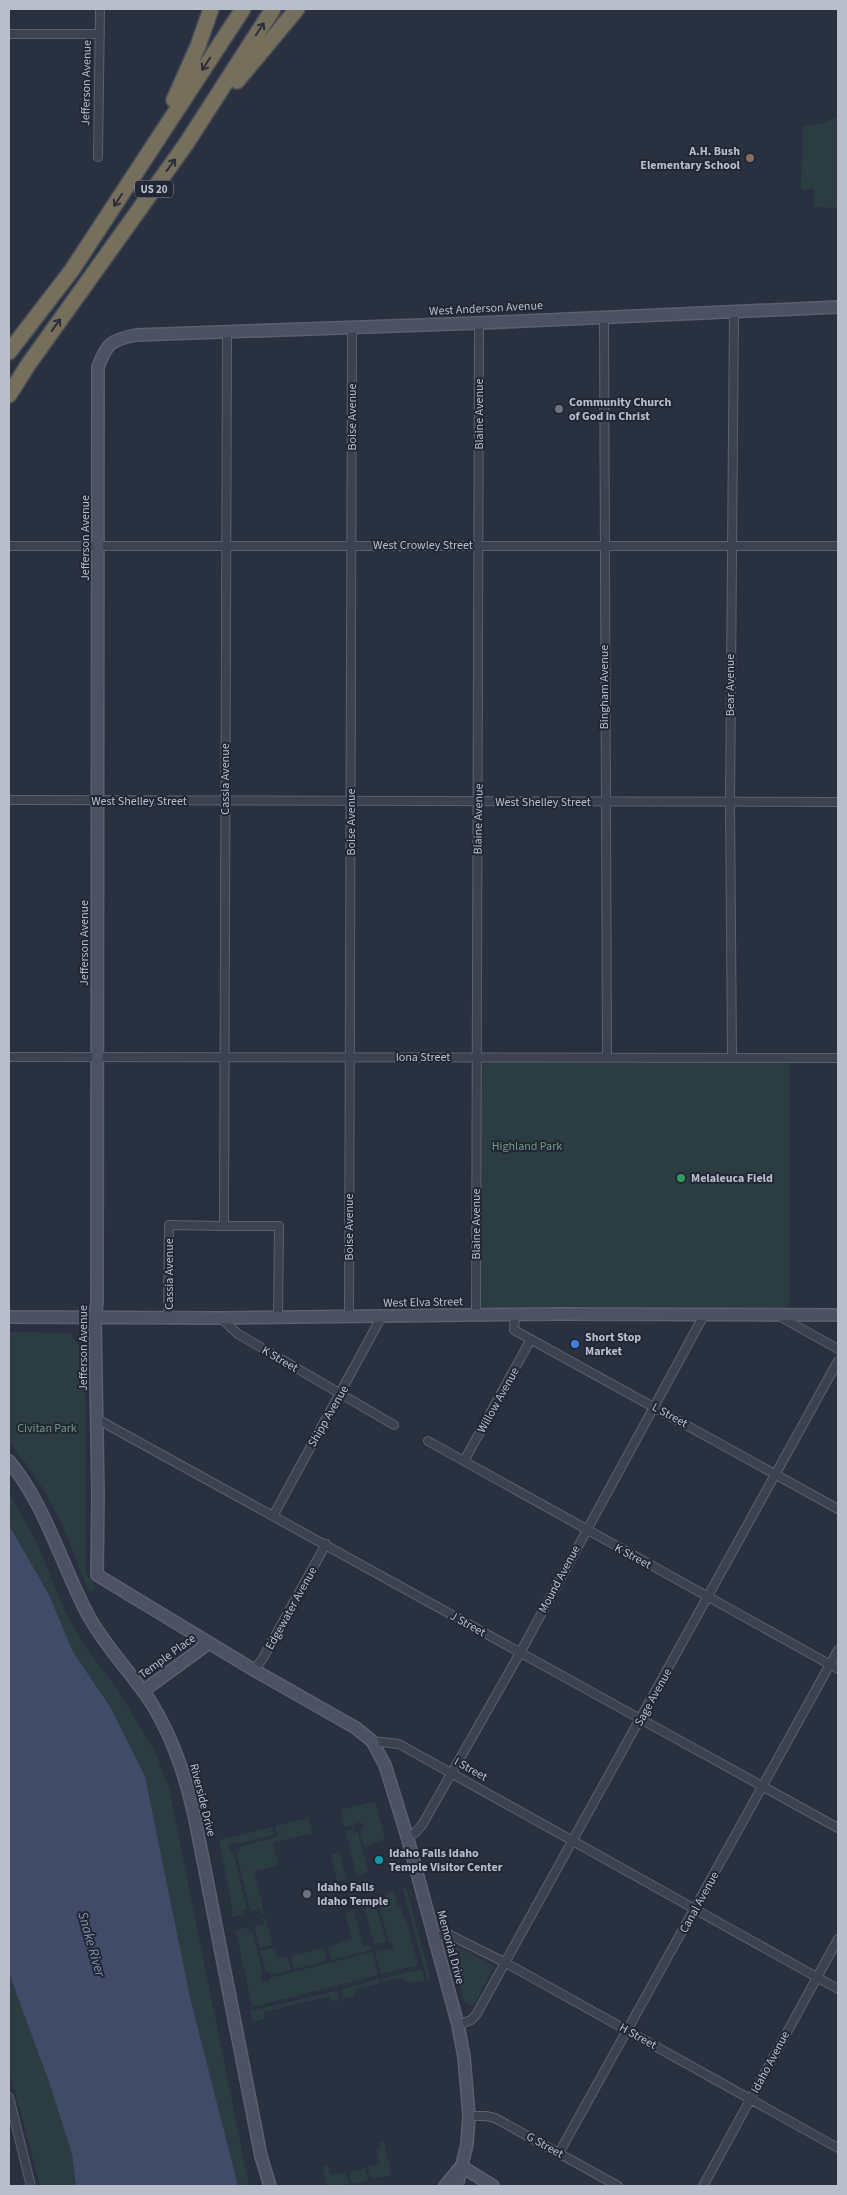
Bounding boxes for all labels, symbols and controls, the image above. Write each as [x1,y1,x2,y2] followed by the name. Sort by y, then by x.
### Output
[255,22,265,36] one-way arrow
[77,40,96,126] street label: Jefferson Avenue
[201,57,211,71] one-way arrow
[640,143,741,174] place label: A.H. Bush Elementary School
[744,152,756,164] marker: A.H. Bush Elementary School
[166,158,176,172] one-way arrow
[135,180,173,198] road number: US 20
[112,193,123,207] one-way arrow
[429,297,543,320] street label: West Anderson Avenue
[51,318,61,332] one-way arrow
[471,378,488,450] street label: Blaine Avenue
[344,384,361,450] street label: Boise Avenue
[569,394,671,425] place label: Community Church of God in Christ
[553,403,565,415] marker: Community Church of God in Christ
[77,495,94,581] street label: Jefferson Avenue
[373,537,473,554] street label: West Crowley Street
[596,645,613,729] street label: Bingham Avenue
[722,654,739,716] street label: Bear Avenue
[217,743,234,815] street label: Cassia Avenue
[469,783,488,855] street label: Blaine Avenue
[343,789,360,855] street label: Boise Avenue
[91,793,187,810] street label: West Shelley Street
[495,794,591,811] street label: West Shelley Street
[76,900,93,986] street label: Jefferson Avenue
[396,1049,450,1066] street label: Iona Street
[492,1138,562,1155] park label: Highland Park
[691,1170,773,1187] place label: Melaleuca Field
[675,1172,687,1184] marker: Melaleuca Field
[468,1188,485,1260] street label: Blaine Avenue
[341,1194,358,1260] street label: Boise Avenue
[161,1238,178,1310] street label: Cassia Avenue
[383,1293,463,1312] street label: West Elva Street
[75,1305,92,1391] street label: Jefferson Avenue
[585,1329,641,1360] place label: Short Stop Market
[569,1338,581,1350] marker: Short Stop Market
[258,1342,301,1377] street label: K Street
[473,1364,524,1436] street label: Willow Avenue
[304,1382,353,1450] street label: Shipp Avenue
[649,1399,691,1432] street label: L Street
[17,1420,77,1437] park label: Civitan Park
[611,1540,654,1573] street label: K Street
[534,1542,584,1616] street label: Mound Avenue
[262,1564,321,1653] street label: Edgewater Avenue
[447,1608,489,1641] street label: J Street
[135,1630,199,1683] street label: Temple Place
[631,1665,676,1729] street label: Sage Avenue
[451,1753,490,1786] street label: I Street
[185,1762,220,1838] street label: Riverside Drive
[389,1845,503,1876] place label: Idaho Falls Idaho Temple Visitor Center
[373,1854,385,1866] marker: Idaho Falls Idaho Temple Visitor Center
[676,1868,723,1936] street label: Canal Avenue
[317,1879,389,1910] place label: Idaho Falls Idaho Temple
[301,1888,313,1900] marker: Idaho Falls Idaho Temple
[433,1908,469,1986] street label: Memorial Drive
[72,1909,110,1980] water label: Snake River
[616,2019,660,2054] street label: H Street
[747,2028,794,2096] street label: Idaho Avenue
[523,2128,566,2163] street label: G Street

